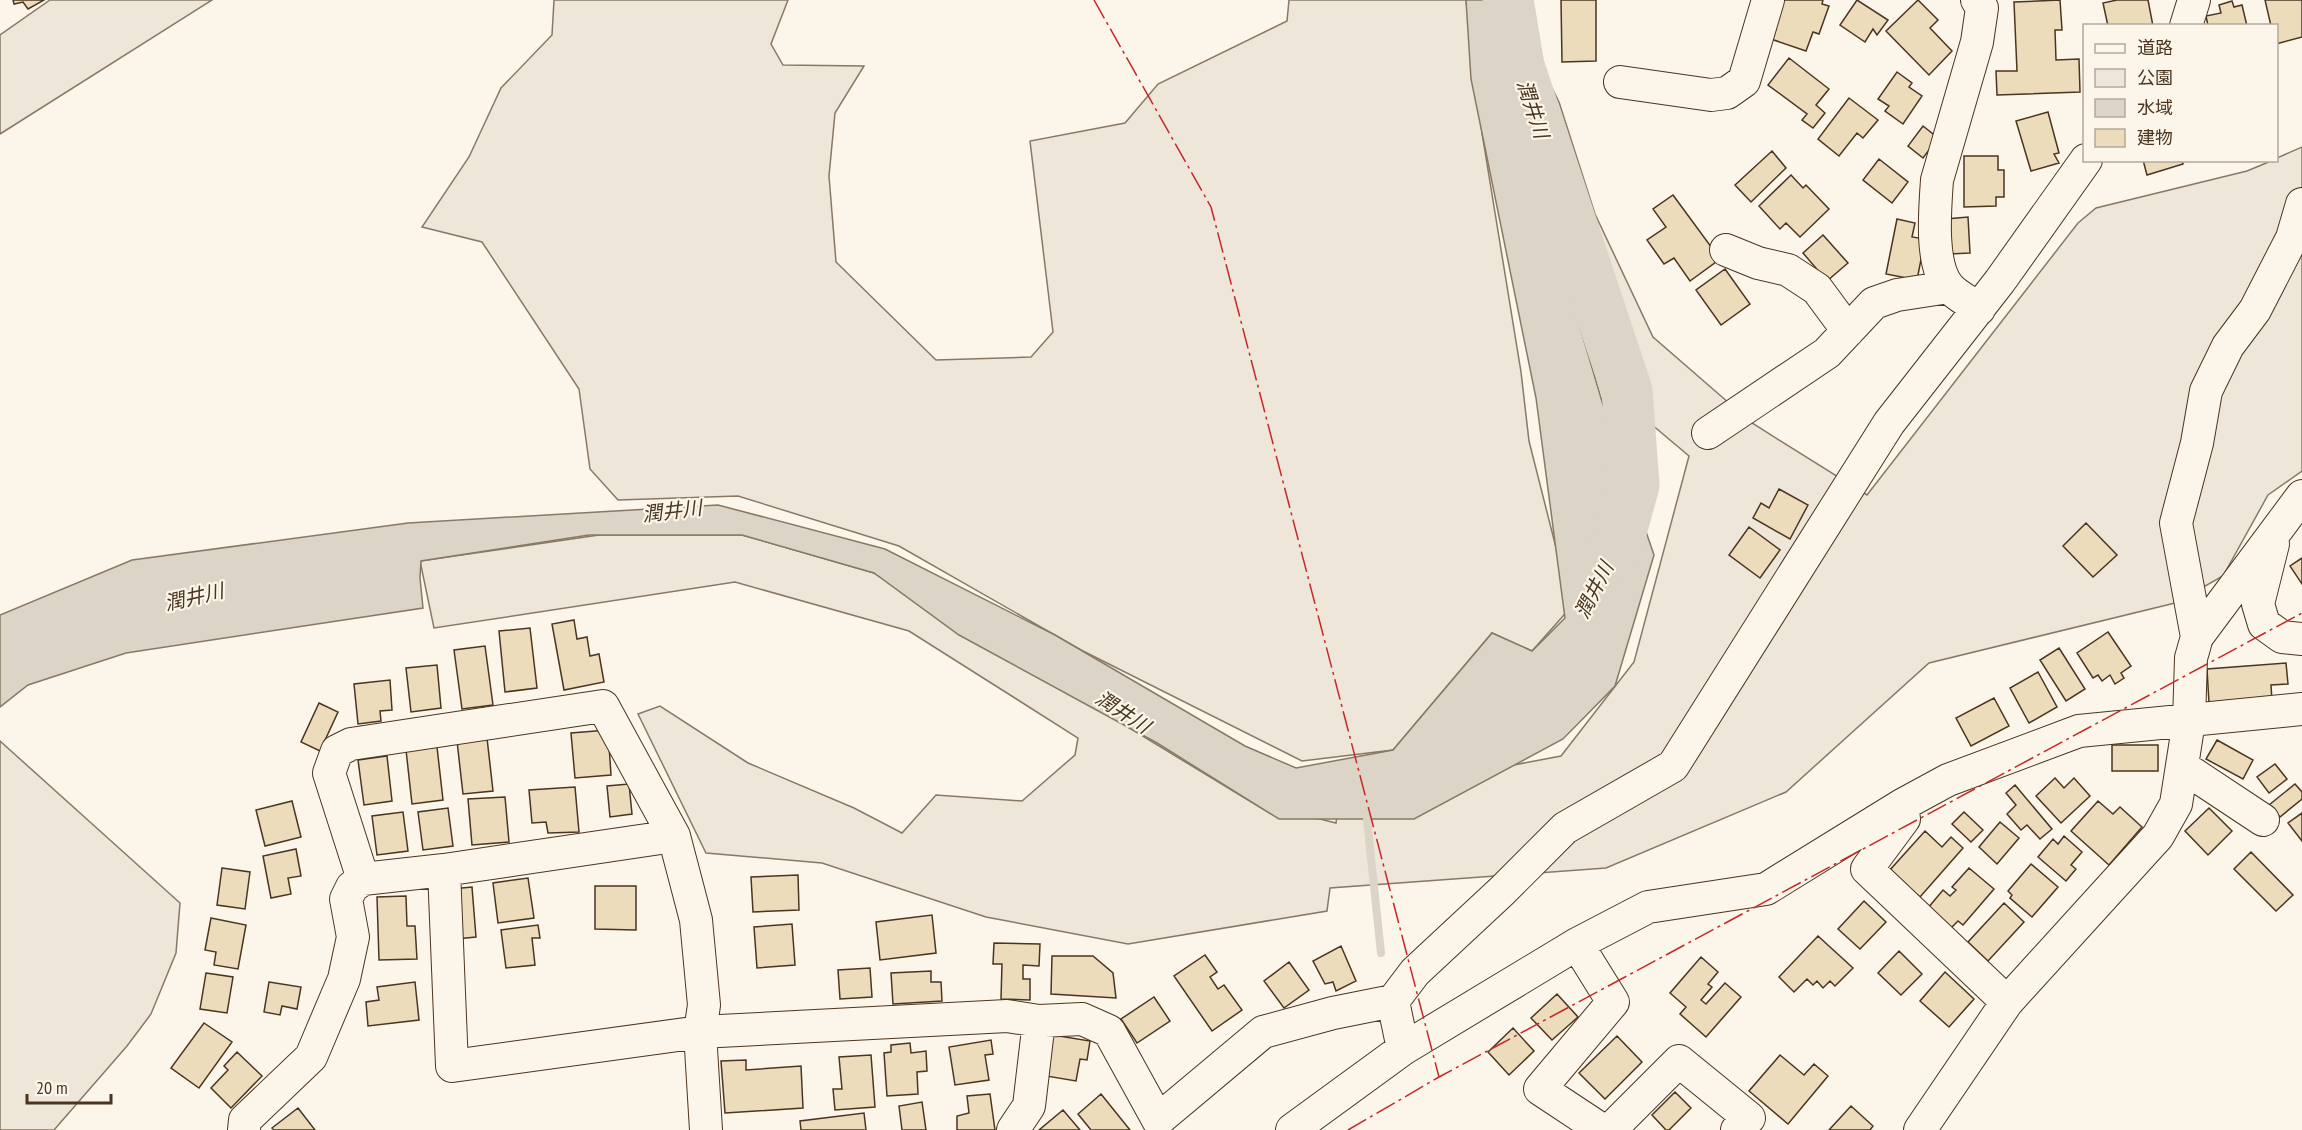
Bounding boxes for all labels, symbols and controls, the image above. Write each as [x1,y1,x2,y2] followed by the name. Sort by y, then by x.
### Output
[2083,24,2278,162] legend
[2137,36,2173,59] text: 道路
[2137,66,2173,89] text: 公園
[1511,76,1555,143] water label: 潤井川
[2137,96,2173,119] text: 水域
[2137,126,2173,149] text: 建物
[641,494,705,528] water label: 潤井川
[1569,556,1620,623] water label: 潤井川
[162,577,228,616] water label: 潤井川
[1091,685,1157,740] water label: 潤井川
[27,1067,111,1105] scale bar
[36,1076,68,1099] text: 20 m

